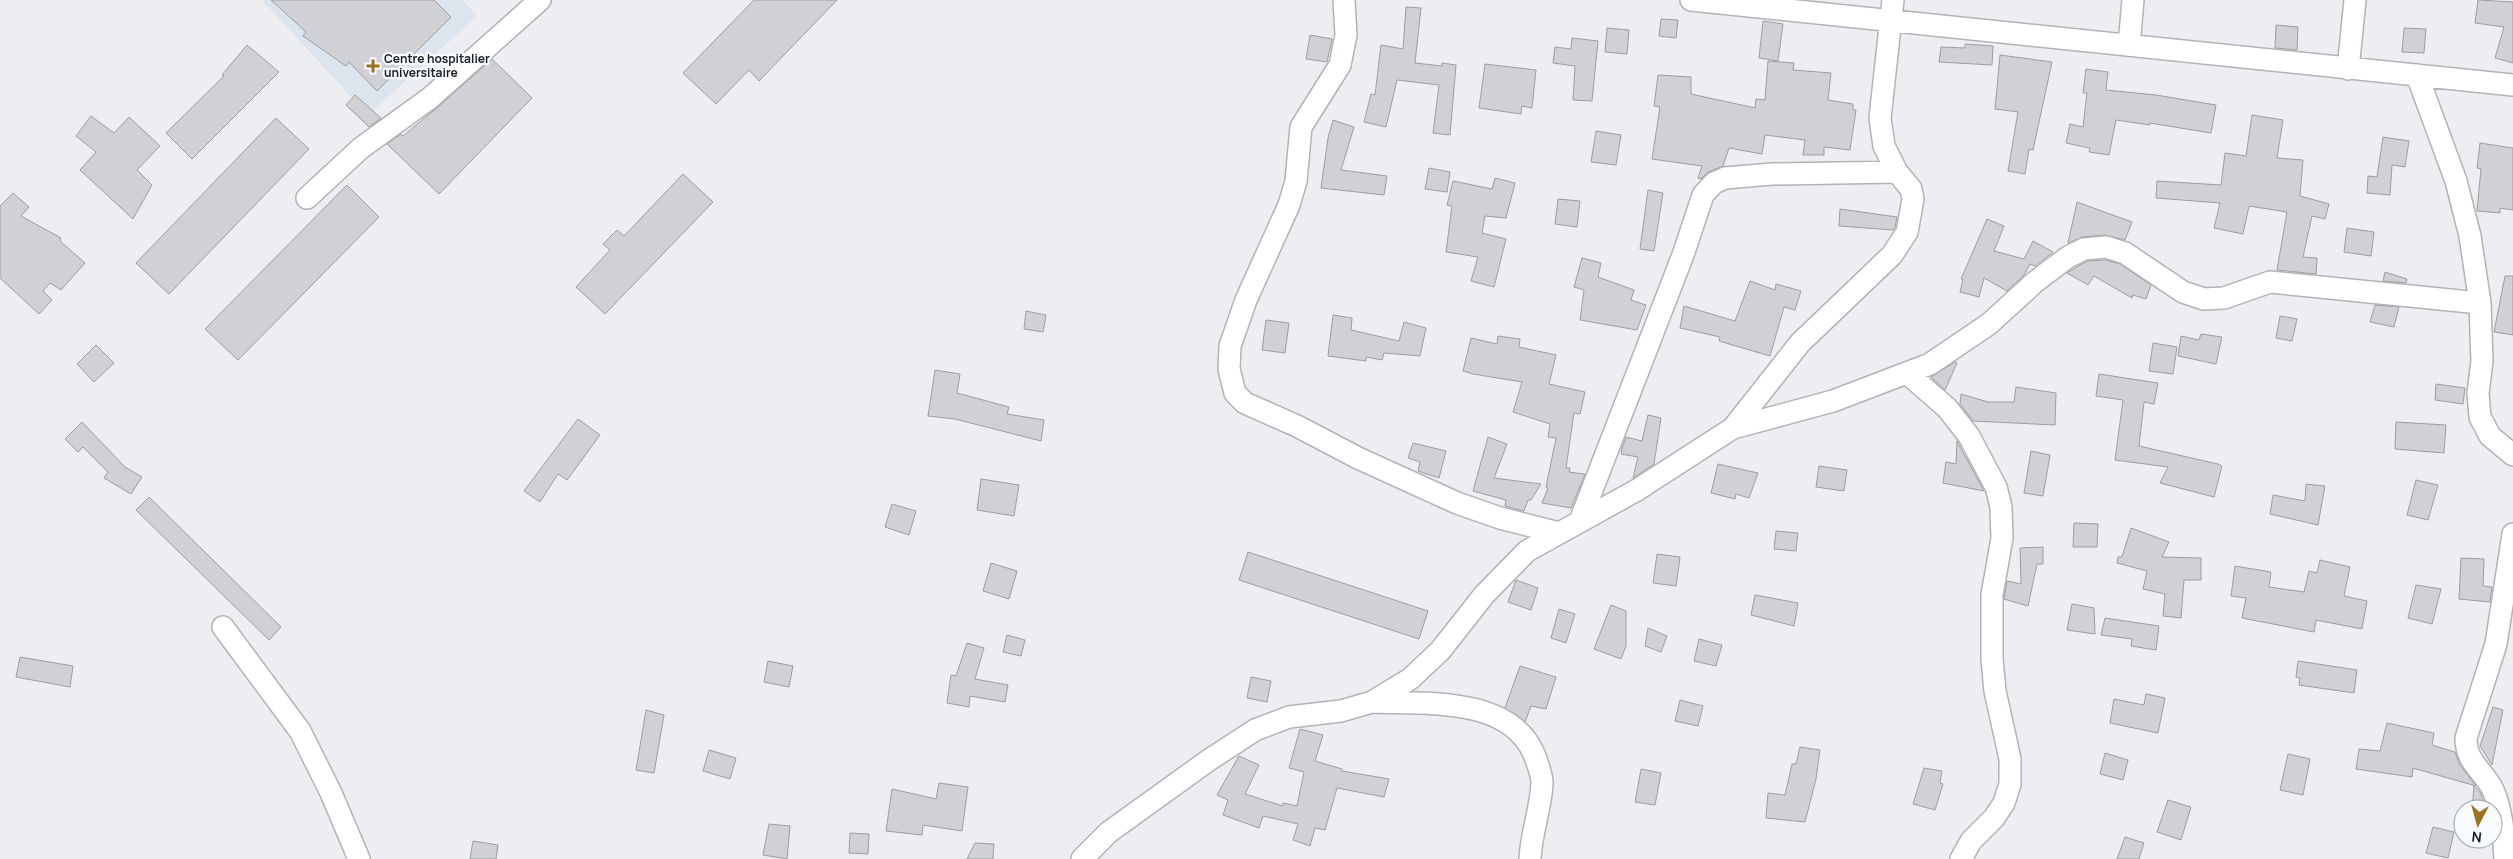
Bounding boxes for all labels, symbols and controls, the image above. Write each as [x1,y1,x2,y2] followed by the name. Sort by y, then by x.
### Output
[384,50,490,81] place label: Centre hospitalier universitaire
[366,59,380,73] marker: Centre hospitalier universitaire
[2453,799,2503,849] north arrow
[2471,827,2483,847] text: N

